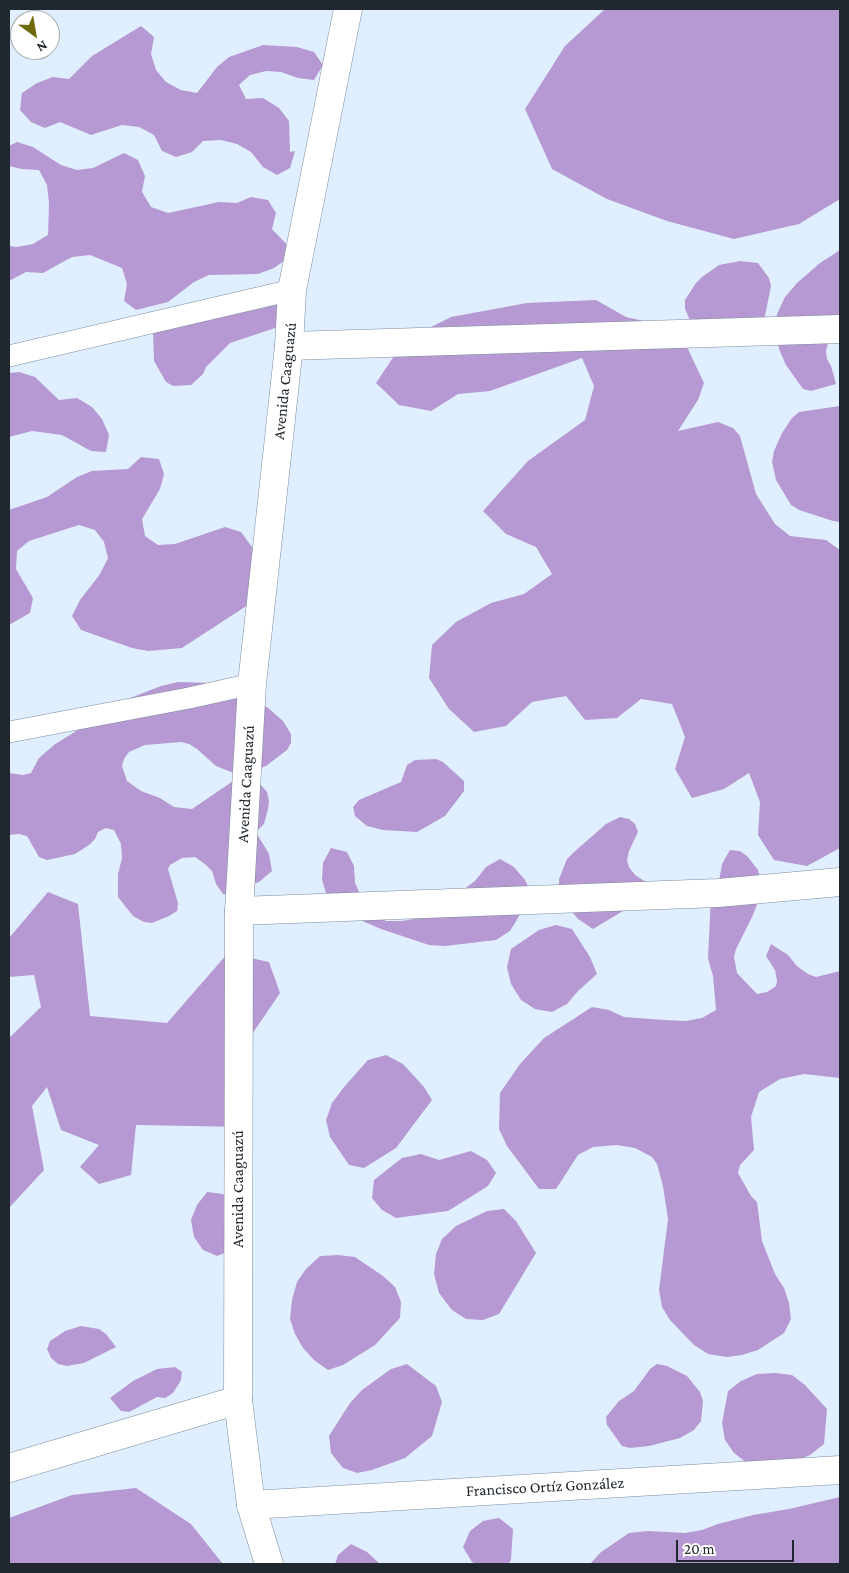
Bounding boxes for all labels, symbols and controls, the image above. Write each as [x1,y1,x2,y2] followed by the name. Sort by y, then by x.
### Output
[10,10,60,60] north arrow
[34,38,51,56] text: N
[269,321,301,441] street label: Avenida Caaguazú
[233,725,259,843] street label: Avenida Caaguazú
[228,1130,248,1248] street label: Avenida Caaguazú
[465,1473,625,1501] street label: Francisco Ortíz González
[679,1530,796,1562] scale bar
[684,1541,715,1557] text: 20 m

